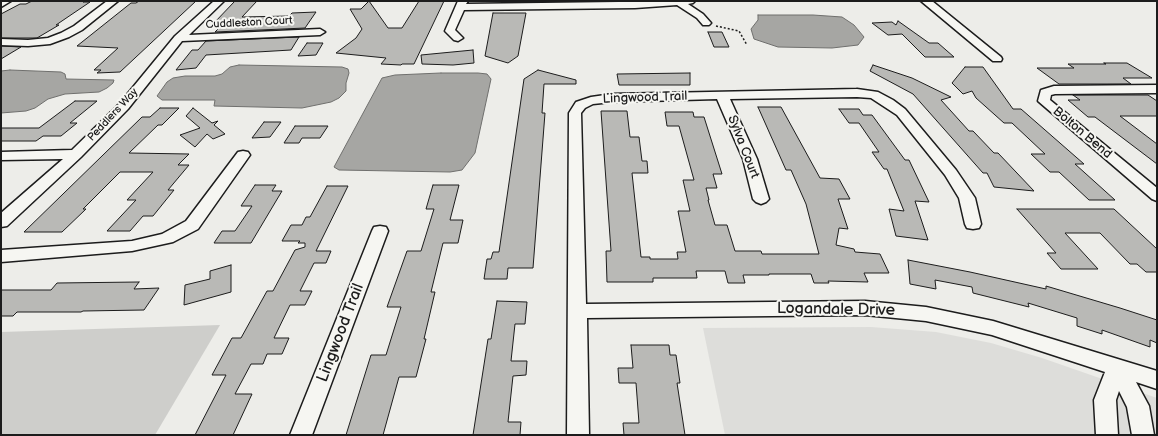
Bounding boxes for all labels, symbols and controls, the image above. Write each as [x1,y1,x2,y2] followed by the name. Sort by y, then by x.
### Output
[205,14,293,32] street label: Cuddleston Court
[85,86,141,144] street label: Peddlers Way
[602,89,688,107] street label: Lingwood Trail
[1049,104,1115,162] street label: Bolton Bend
[724,113,762,181] street label: Sylva Court
[313,281,369,385] street label: Lingwood Trail
[777,299,895,321] street label: Logandale Drive

